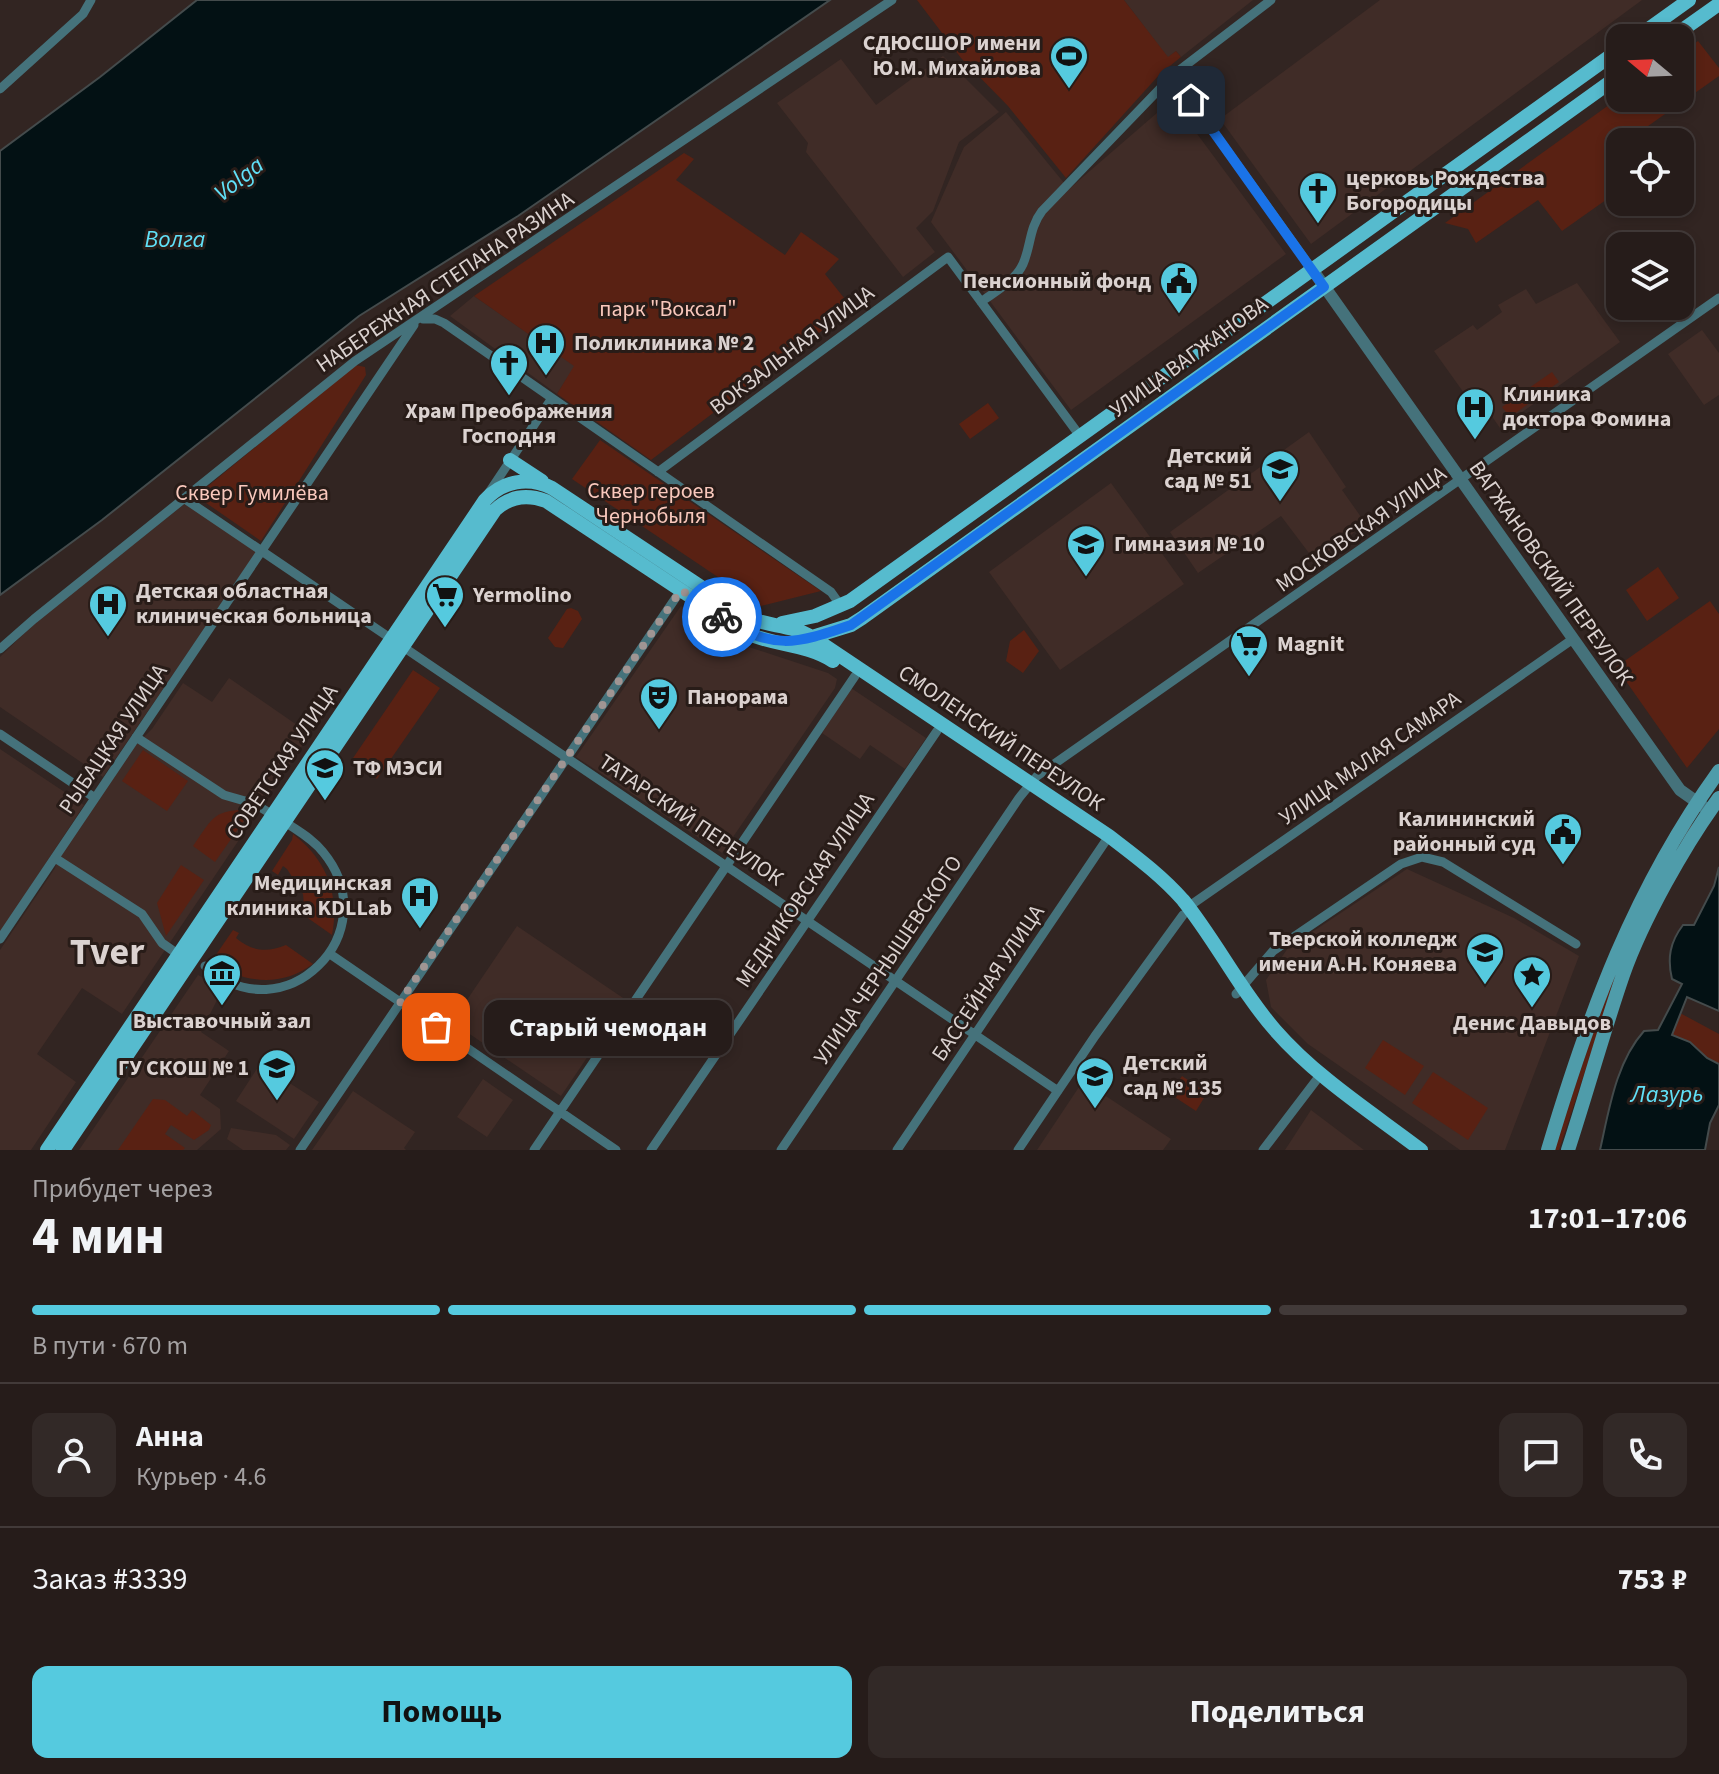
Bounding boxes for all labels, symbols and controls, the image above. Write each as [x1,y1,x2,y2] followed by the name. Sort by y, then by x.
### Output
[1606,24,1694,112] north arrow
[1606,24,1694,320] map controls
[863,27,1041,84] place label: СДЮСШОР имени Ю.М. Михайлова
[1048,35,1090,90] sports icon: СДЮСШОР имени Ю.М. Михайлова
[1157,66,1225,134] pin
[1169,78,1213,122] icon: home
[1606,128,1694,216] button: locate
[207,148,272,210] water label: Volga
[1346,162,1545,219] place label: церковь Рождества Богородицы
[1297,170,1339,225] church icon: церковь Рождества Богородицы
[310,183,580,381] street label: НАБЕРЕЖНАЯ СТЕПАНА РАЗИНА
[145,222,205,257] water label: Волга
[1606,232,1694,320] button: layers
[1158,260,1200,315] public building icon: Пенсионный фонд
[963,265,1151,297] place label: Пенсионный фонд
[703,277,881,423] street label: ВОКЗАЛЬНАЯ УЛИЦА
[1103,289,1275,425] street label: УЛИЦА ВАГЖАНОВА
[599,293,737,325] park label: парк "Воксал"
[525,322,567,377] hospital icon: Поликлиника № 2
[574,327,754,359] place label: Поликлиника № 2
[488,342,530,397] church icon: Храм Преображения Господня
[1503,378,1671,435] place label: Клиника доктора Фомина
[1454,386,1496,441] hospital icon: Клиника доктора Фомина
[405,395,613,452] place label: Храм Преображения Господня
[1164,440,1252,497] place label: Детский сад № 51
[1259,448,1301,503] school or university icon: Детский сад № 51
[1461,454,1641,692] street label: ВАГЖАНОВСКИЙ ПЕРЕУЛОК
[1269,458,1453,600] street label: МОСКОВСКАЯ УЛИЦА
[587,475,715,532] park label: Сквер героев Чернобыля
[175,477,329,509] park label: Сквер Гумилёва
[1065,523,1107,578] school or university icon: Гимназия № 10
[1114,528,1265,560] place label: Гимназия № 10
[424,574,466,629] supermarket icon: Yermolino
[136,575,372,632] place label: Детская областная клиническая больница
[682,577,762,657] courier
[472,579,572,611] place label: Yermolino
[87,583,129,638] hospital icon: Детская областная клиническая больница
[700,595,744,639] icon: bike
[1228,623,1270,678] supermarket icon: Magnit
[1277,628,1345,660] place label: Magnit
[892,657,1111,819] street label: СМОЛЕНСКИЙ ПЕРЕУЛОК
[51,658,175,820] street label: РЫБАЦКАЯ УЛИЦА
[638,676,680,731] theatre icon: Панорама
[218,678,346,846] street label: СОВЕТСКАЯ УЛИЦА
[687,681,788,713] place label: Панорама
[1272,683,1468,833] street label: УЛИЦА МАЛАЯ САМАРА
[592,746,790,894] street label: ТАТАРСКИЙ ПЕРЕУЛОК
[304,747,346,802] school or university icon: ТФ МЭСИ
[353,752,443,784] place label: ТФ МЭСИ
[728,786,882,994] street label: МЕДНИКОВСКАЯ УЛИЦА
[1393,803,1535,860] place label: Калининский районный суд
[1542,811,1584,866] public building icon: Калининский районный суд
[806,849,970,1071] street label: УЛИЦА ЧЕРНЫШЕВСКОГО
[227,867,392,924] place label: Медицинская клиника KDLLab
[399,875,441,930] hospital icon: Медицинская клиника KDLLab
[924,898,1052,1068] street label: БАССЕЙНАЯ УЛИЦА
[1258,923,1457,980] place label: Тверской колледж имени А.Н. Коняева
[70,925,145,979] district label: Tver
[1464,931,1506,986] school or university icon: Тверской колледж имени А.Н. Коняева
[201,952,243,1007] museum icon: Выставочный зал
[1511,954,1553,1009] place icon: Денис Давыдов
[402,993,470,1061] pin
[484,999,732,1055] callout: Старый чемодан
[133,1005,311,1037] place label: Выставочный зал
[414,1005,458,1049] icon: bag
[1453,1007,1611,1039] place label: Денис Давыдов
[509,1009,707,1046] text: Старый чемодан
[256,1047,298,1102] school or university icon: ГУ СКОШ № 1
[1123,1047,1222,1104] place label: Детский сад № 135
[118,1052,249,1084] place label: ГУ СКОШ № 1
[1074,1055,1116,1110] school or university icon: Детский сад № 135
[1629,1077,1703,1112] water label: Лазурь
[32,1170,213,1207] text: Прибудет через
[1528,1197,1687,1240] text: 17:01–17:06
[32,1200,165,1274] text: 4 мин
[32,1327,188,1364] text: В пути · 670 m
[32,1413,116,1497] button: person
[1499,1413,1583,1497] button: chat
[1603,1413,1687,1497] button: phone
[136,1415,204,1458] text: Анна
[136,1458,266,1495] text: Курьер · 4.6
[32,1558,188,1601] text: Заказ #3339
[1618,1558,1687,1601] text: 753 ₽
[32,1666,852,1758] button: Помощь
[868,1666,1687,1758] button: Поделиться

